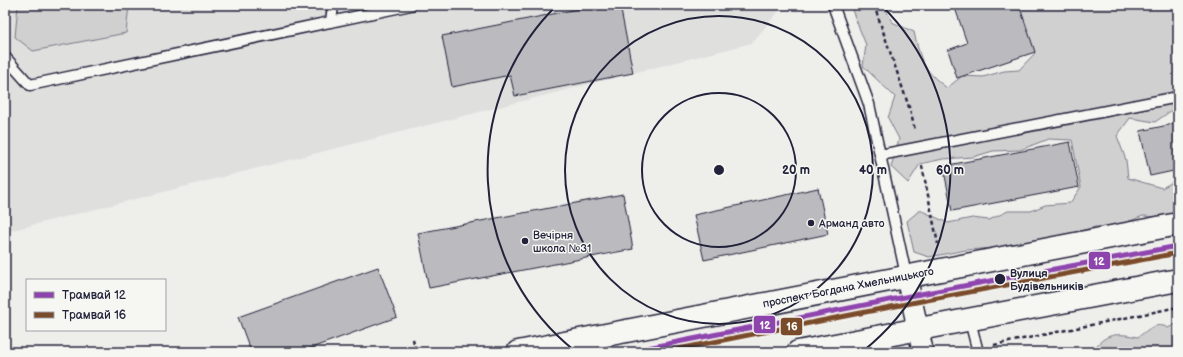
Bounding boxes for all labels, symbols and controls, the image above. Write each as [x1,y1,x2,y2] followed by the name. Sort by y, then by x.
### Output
[712,163,726,177] centre of rings
[782,163,810,178] text: 20 m
[859,163,887,178] text: 40 m
[936,163,964,178] text: 60 m
[818,217,885,230] place label: Арманд авто
[806,218,816,228] marker: Арманд авто
[533,229,591,255] place label: Вечірня школа №31
[520,236,530,246] marker: Вечірня школа №31
[1088,251,1111,270] line badge: 12
[1093,255,1105,268] text: 12
[762,264,935,310] street label: проспект Богдана Хмельницького
[1010,267,1084,293] place label: Вулиця Будівельників
[993,272,1007,286] marker: Вулиця Будівельників
[26,279,166,331] legend
[62,288,126,303] text: Трамвай 12
[62,308,126,323] text: Трамвай 16
[753,315,776,334] line badge: 12
[780,317,803,336] line badge: 16
[759,319,771,332] text: 12
[786,320,798,333] text: 16

